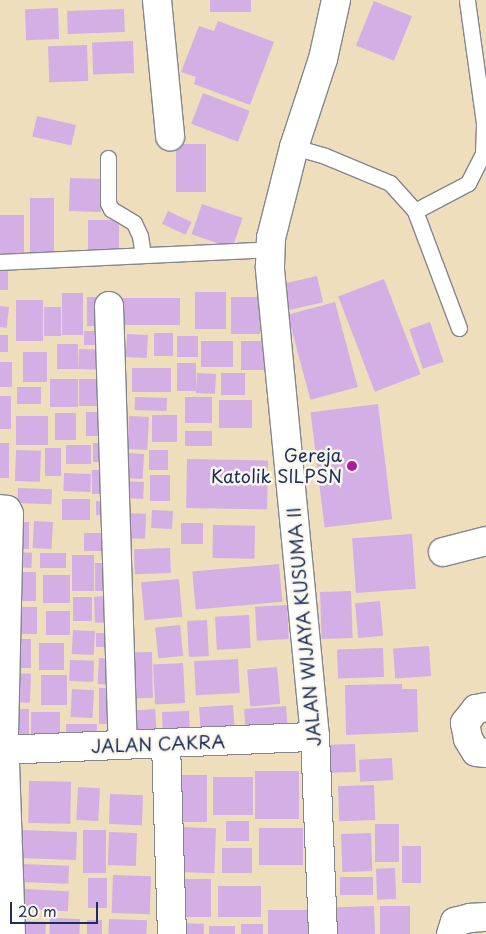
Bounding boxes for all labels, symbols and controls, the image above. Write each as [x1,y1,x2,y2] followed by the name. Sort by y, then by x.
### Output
[211,445,342,488] place label: Gereja Katolik SILPSN
[346,460,358,472] marker: Gereja Katolik SILPSN
[283,506,325,748] street label: JALAN WIJAYA KUSUMA II
[90,731,226,757] street label: JALAN CAKRA
[12,892,100,924] scale bar
[18,899,57,922] text: 20 m

